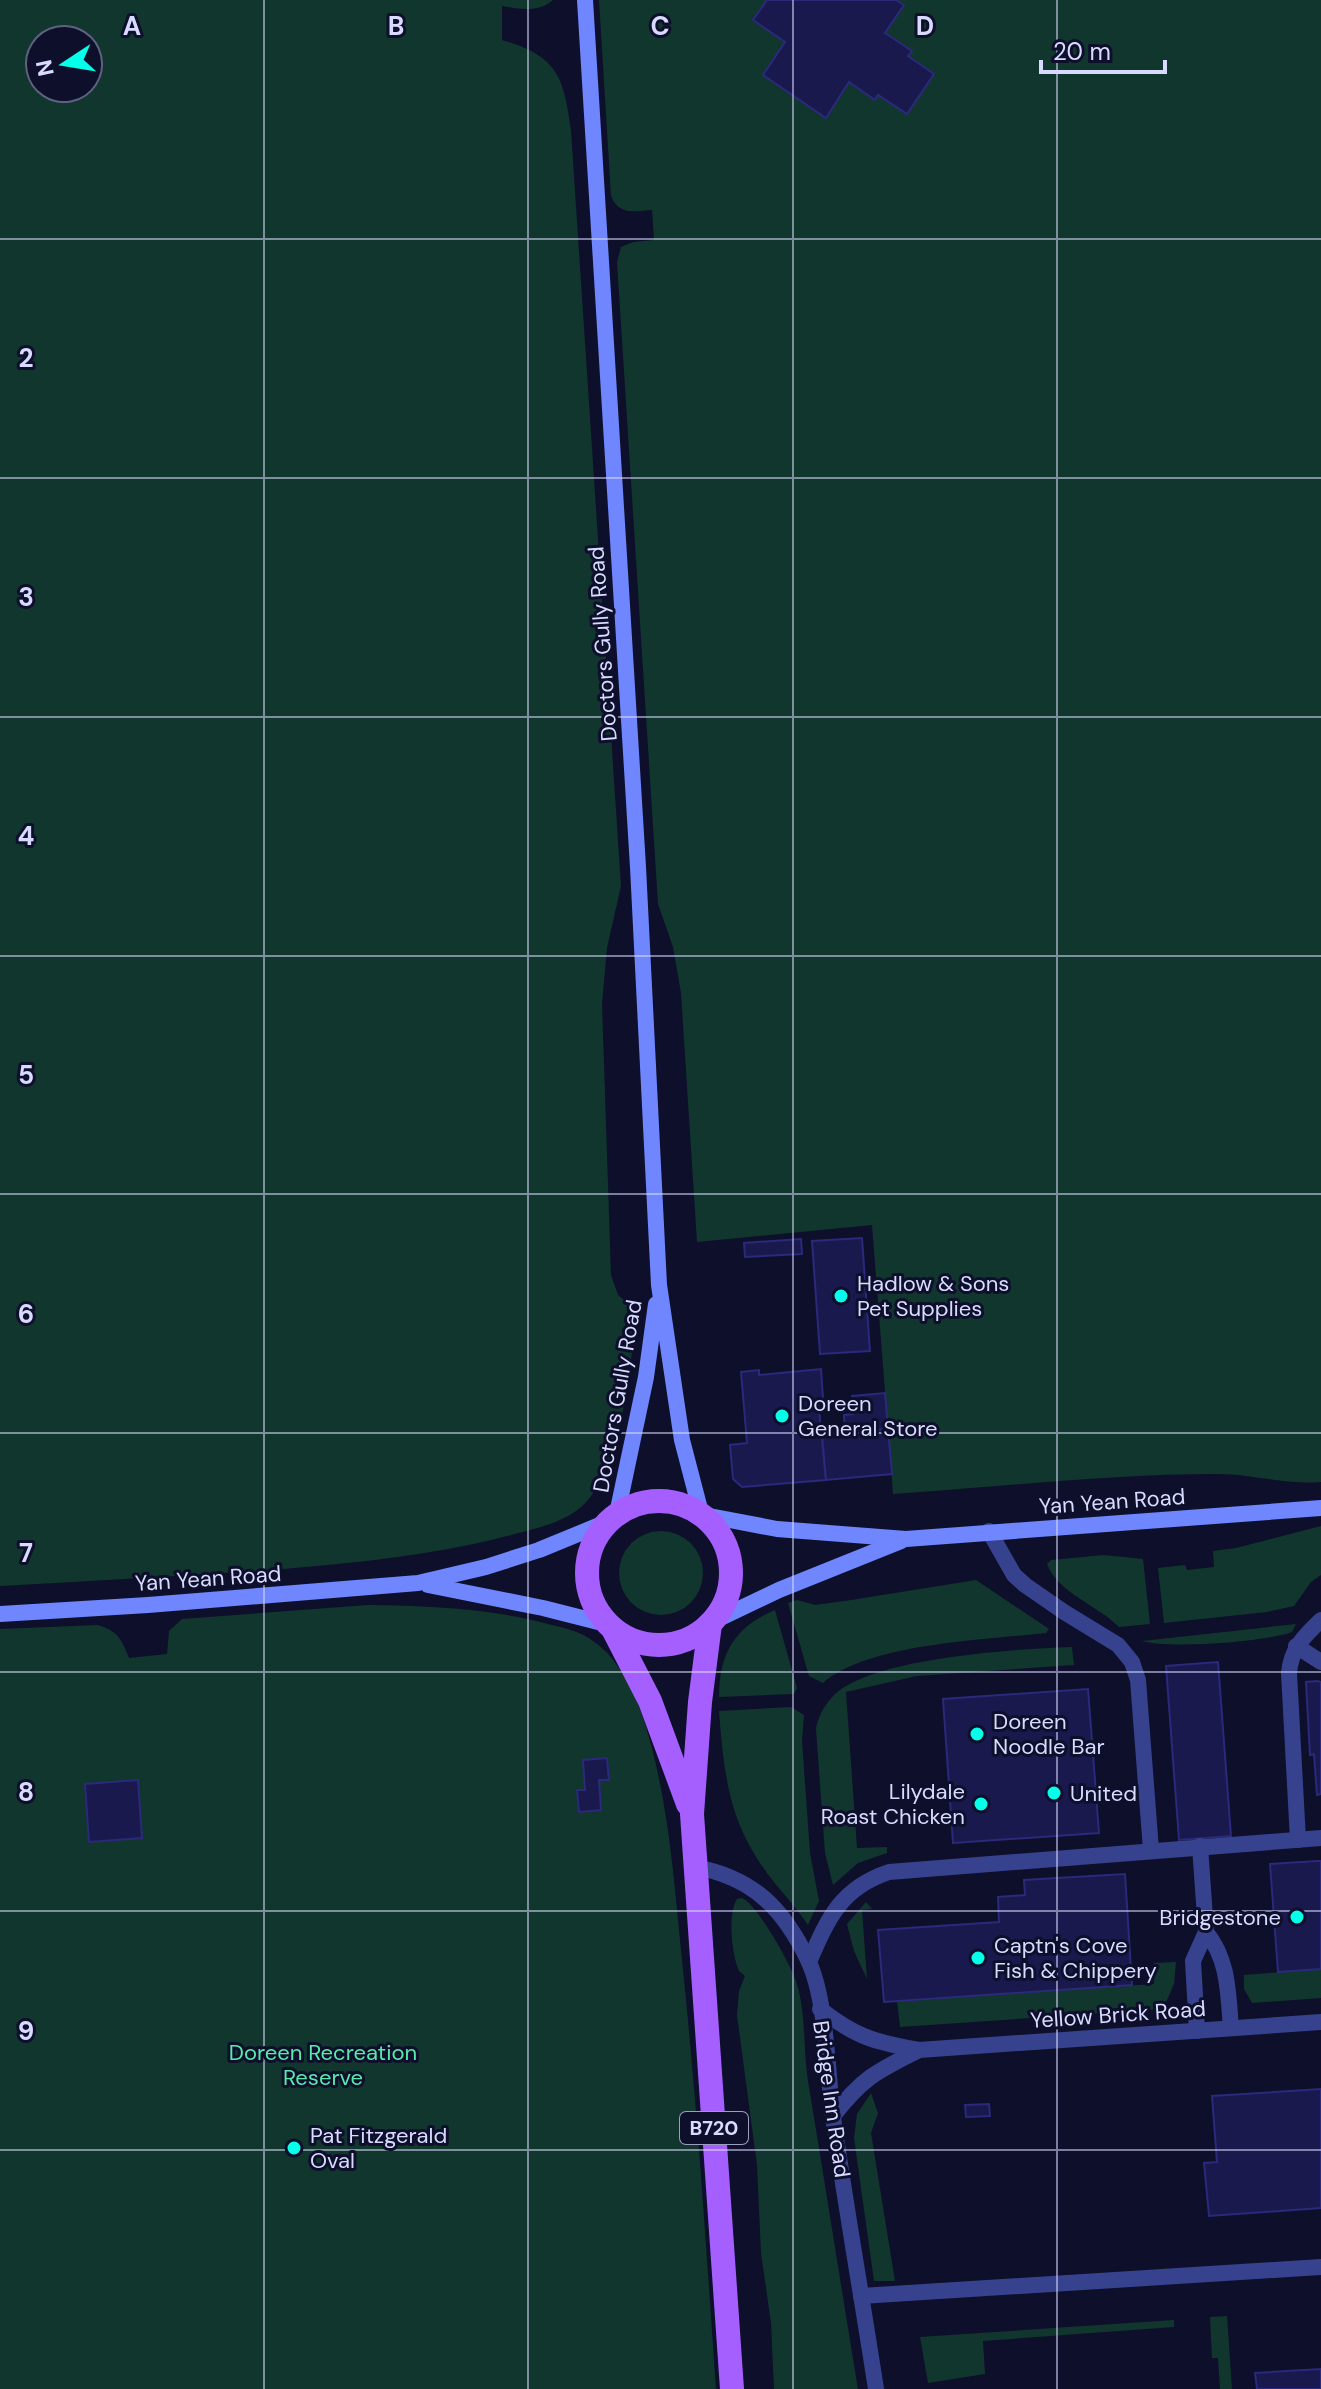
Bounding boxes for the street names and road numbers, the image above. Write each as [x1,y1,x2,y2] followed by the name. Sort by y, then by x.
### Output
[581,546,624,742] street label: Doctors Gully Road
[586,1297,649,1495] street label: Doctors Gully Road
[1038,1482,1186,1521] street label: Yan Yean Road
[134,1559,282,1598] street label: Yan Yean Road
[1029,1994,1207,2035] street label: Yellow Brick Road
[806,2019,857,2179] street label: Bridge Inn Road
[680,2112,748,2144] road number: B720

